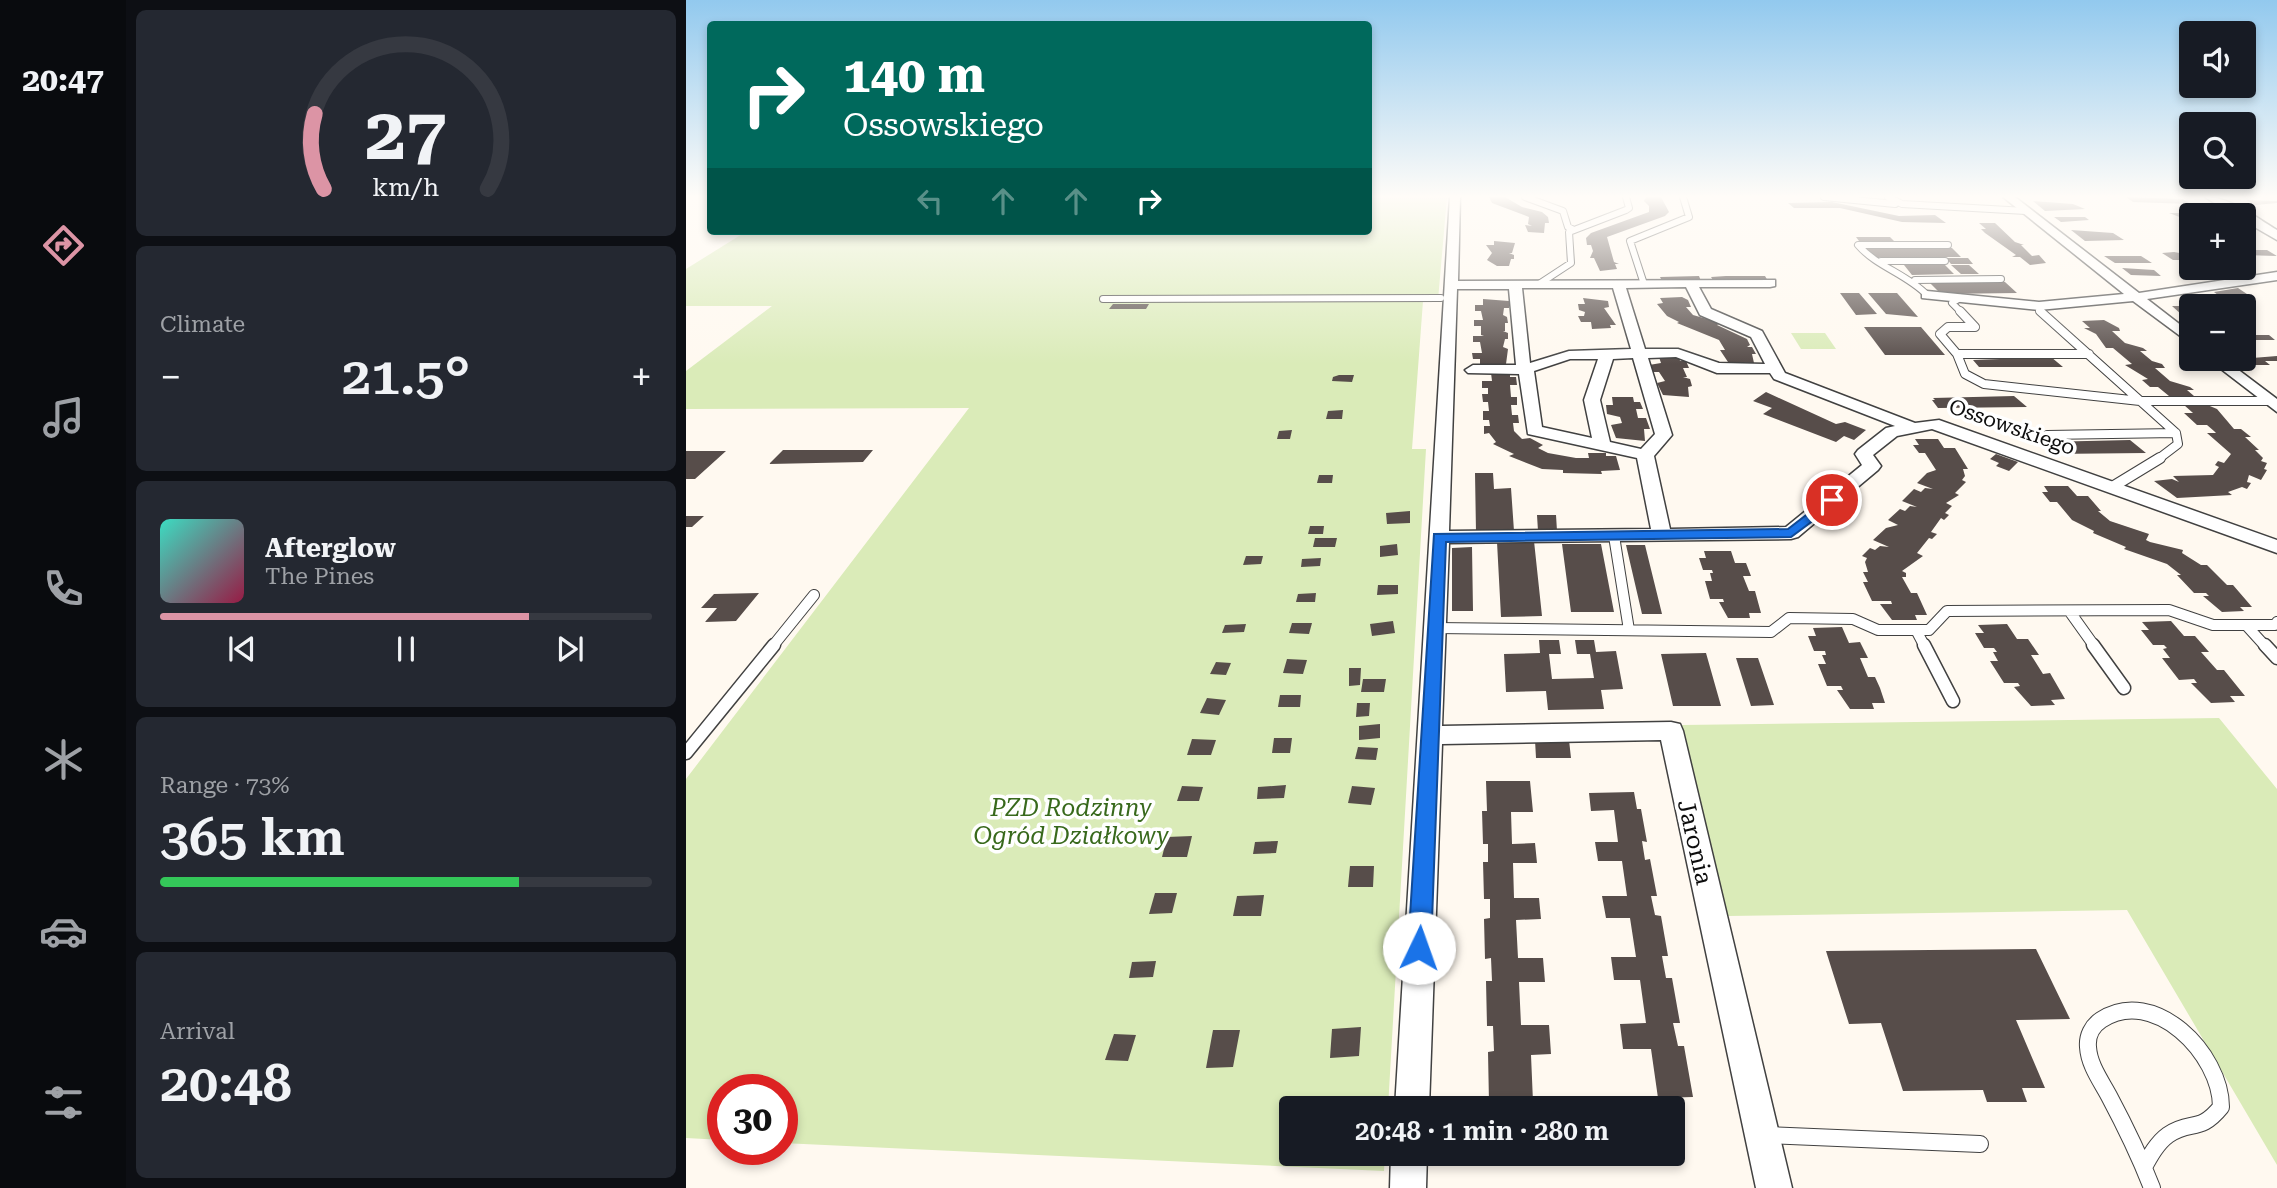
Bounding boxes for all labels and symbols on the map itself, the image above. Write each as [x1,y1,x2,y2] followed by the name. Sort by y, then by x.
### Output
[1946,394,2078,460] street label: Ossowskiego
[1802,470,1862,530] pin
[973,794,1169,850] park label: PZD Rodzinny Ogród Działkowy
[1672,797,1718,887] street label: Jaronia
[1382,911,1456,985] position arrow
[707,1074,798,1165] speed limit sign: 30

